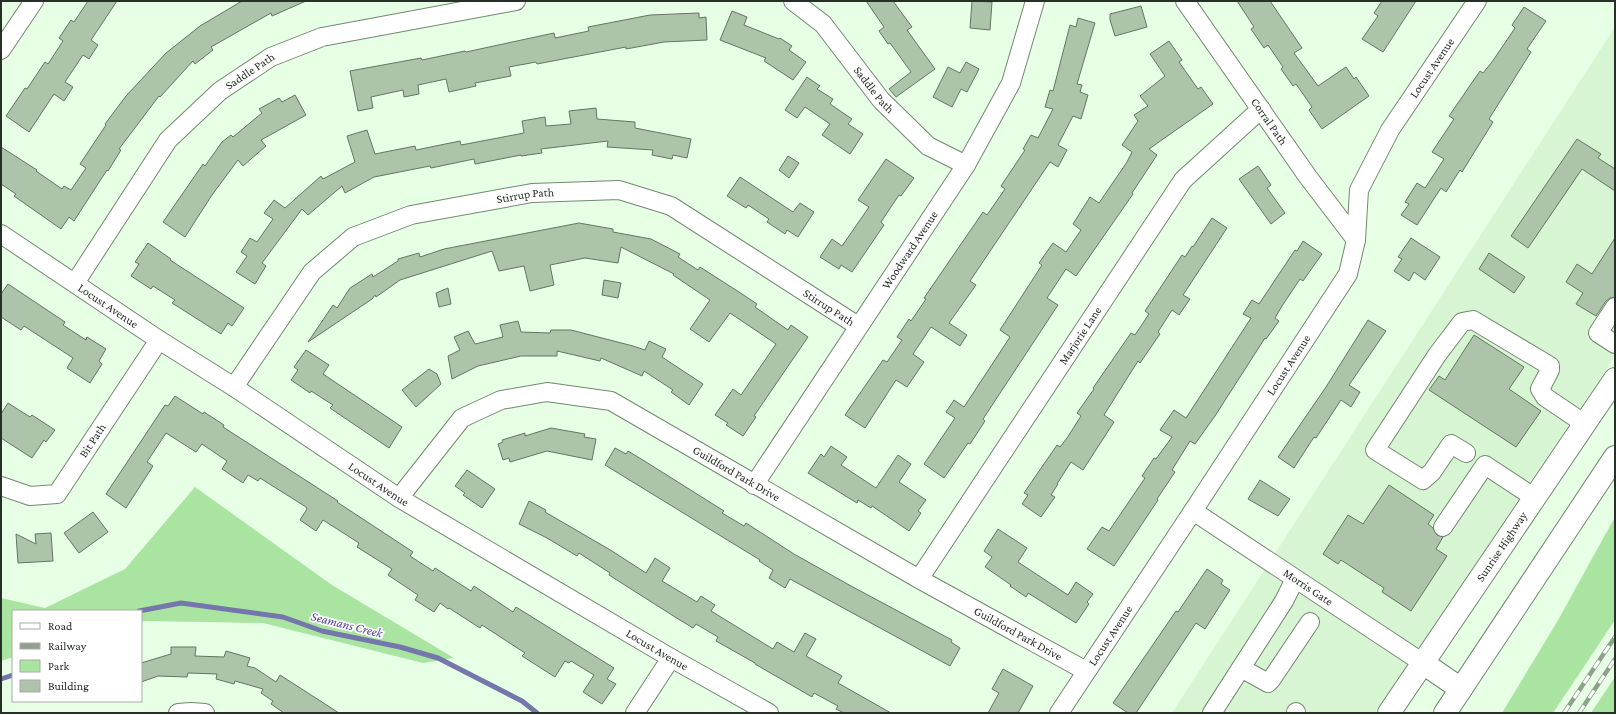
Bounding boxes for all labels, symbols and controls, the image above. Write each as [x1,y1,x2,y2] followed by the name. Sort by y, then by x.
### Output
[1407,35,1457,101] street label: Locust Avenue
[223,49,278,93] street label: Saddle Path
[851,63,898,116] street label: Saddle Path
[1248,95,1291,148] street label: Corral Path
[495,185,555,206] street label: Stirrup Path
[879,208,941,292] street label: Woodward Avenue
[75,281,141,331] street label: Locust Avenue
[801,286,858,329] street label: Stirrup Path
[1056,304,1104,367] street label: Marjorie Lane
[1264,332,1313,398] street label: Locust Avenue
[76,420,109,460] street label: Bit Path
[690,443,783,504] street label: Guildford Park Drive
[346,459,411,509] street label: Locust Avenue
[1473,509,1530,584] street label: Sunrise Highway
[1281,566,1336,609] street label: Morris Gate
[1085,603,1135,668] street label: Locust Avenue
[972,604,1065,663] street label: Guildford Park Drive
[310,608,386,641] water label: Seamans Creek
[12,610,142,702] legend
[48,619,73,633] text: Road
[623,626,691,673] street label: Locust Avenue
[48,639,87,653] text: Railway
[48,659,70,673] text: Park
[48,679,89,693] text: Building

